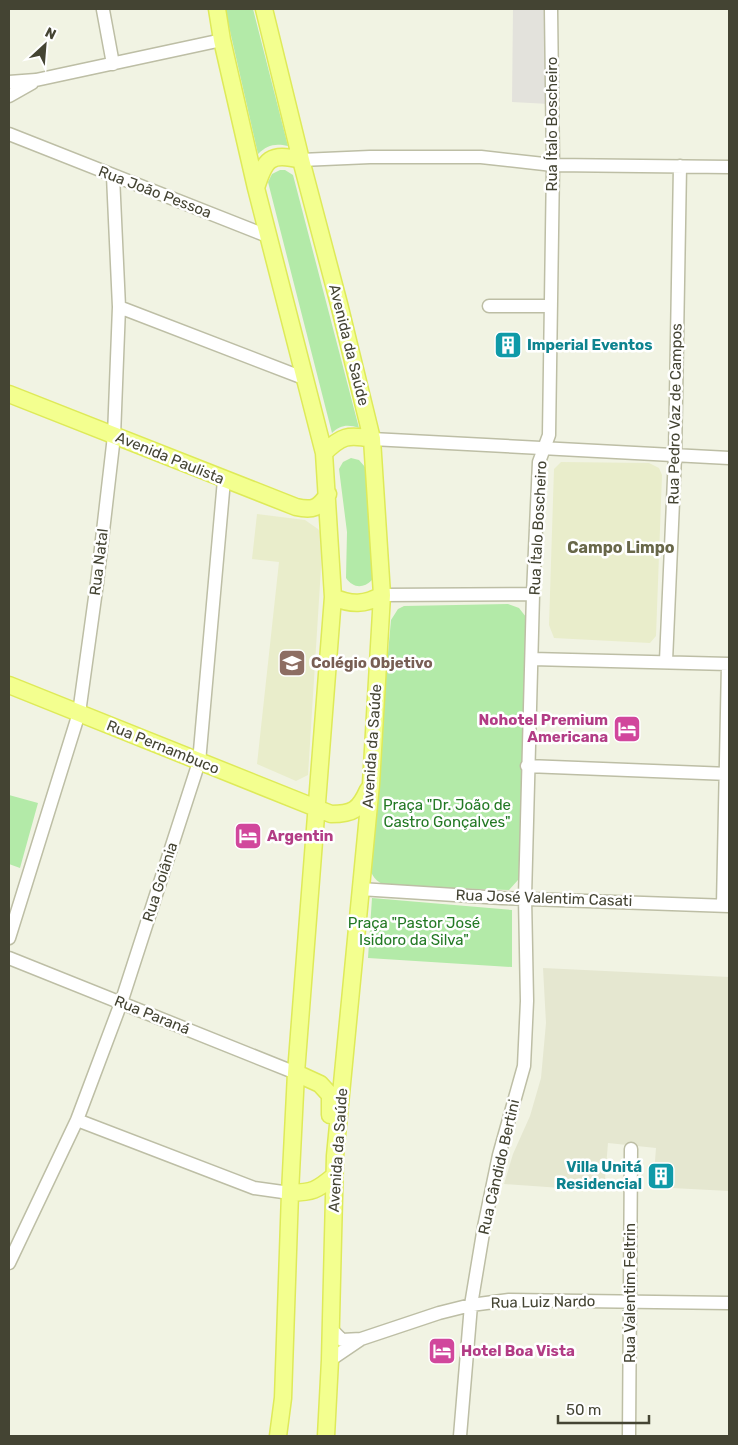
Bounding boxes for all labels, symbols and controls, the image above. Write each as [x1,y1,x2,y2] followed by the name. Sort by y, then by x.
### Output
[20,20,70,70] north arrow
[42,24,59,44] text: N
[543,57,561,191] street label: Rua Ítalo Boscheiro
[96,162,214,222] street label: Rua João Pessoa
[325,282,373,408] street label: Avenida da Saúde
[664,323,686,505] street label: Rua Pedro Vaz de Campos
[493,330,523,360] building icon: Imperial Eventos
[527,336,652,354] place label: Imperial Eventos
[113,428,227,488] street label: Avenida Paulista
[525,460,551,596] street label: Rua Ítalo Boscheiro
[86,528,112,596] street label: Rua Natal
[567,538,675,557] district label: Campo Limpo
[277,648,307,678] school or university icon: Colégio Objetivo
[311,654,433,672] place label: Colégio Objetivo
[359,683,385,809] street label: Avenida da Saúde
[479,711,608,746] place label: Nohotel Premium Americana
[612,714,642,744] hotel icon: Nohotel Premium Americana
[104,716,222,778] street label: Rua Pernambuco
[383,796,511,831] park label: Praça "Dr. João de Castro Gonçalves"
[233,821,263,851] hotel icon: Argentin
[267,827,333,845] place label: Argentin
[139,840,181,924] street label: Rua Goiânia
[455,886,633,910] street label: Rua José Valentim Casati
[348,914,480,949] park label: Praça "Pastor José Isidoro da Silva"
[112,992,192,1038] street label: Rua Paraná
[325,1087,351,1213] street label: Avenida da Saúde
[475,1098,523,1236] street label: Rua Cândido Bertini
[556,1158,642,1193] place label: Villa Unitá Residencial
[646,1161,676,1191] building icon: Villa Unitá Residencial
[621,1223,639,1363] street label: Rua Valentim Feltrin
[490,1292,596,1312] street label: Rua Luiz Nardo
[427,1336,457,1366] hotel icon: Hotel Boa Vista
[461,1342,575,1360] place label: Hotel Boa Vista
[558,1392,649,1424] scale bar
[566,1401,601,1419] text: 50 m

